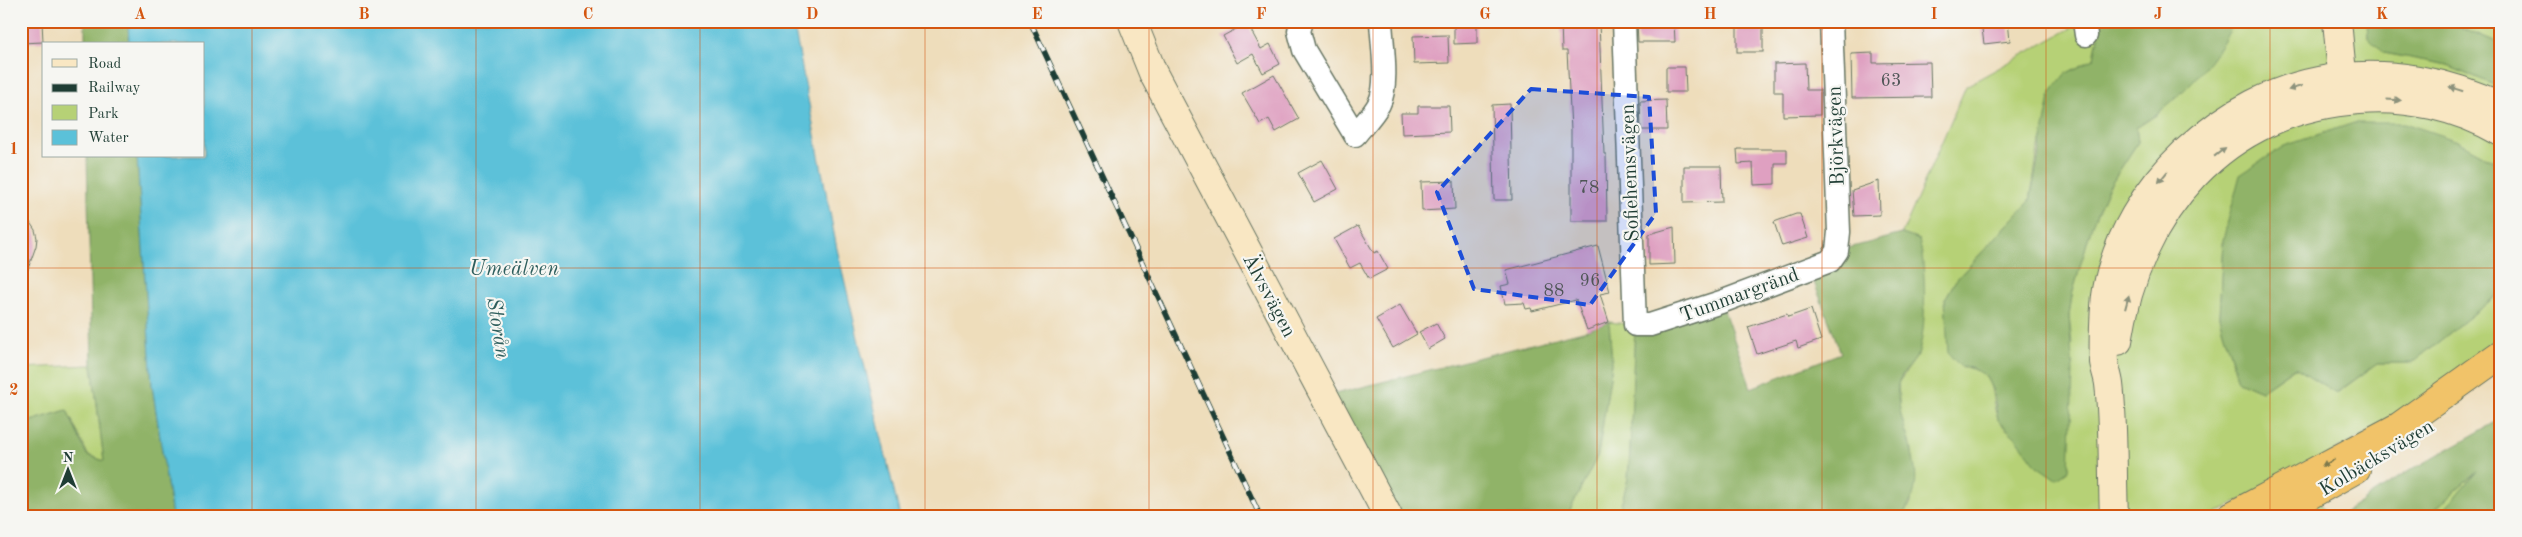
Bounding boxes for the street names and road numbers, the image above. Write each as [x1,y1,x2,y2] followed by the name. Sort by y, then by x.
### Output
[1825,85,1849,186] street label: Björkvägen
[1619,103,1643,242] street label: Sofiehemsvägen
[1238,250,1300,341] street label: Älvsvägen
[1678,265,1802,327] street label: Tummargränd
[2316,417,2438,501] street label: Kolbäcksvägen

